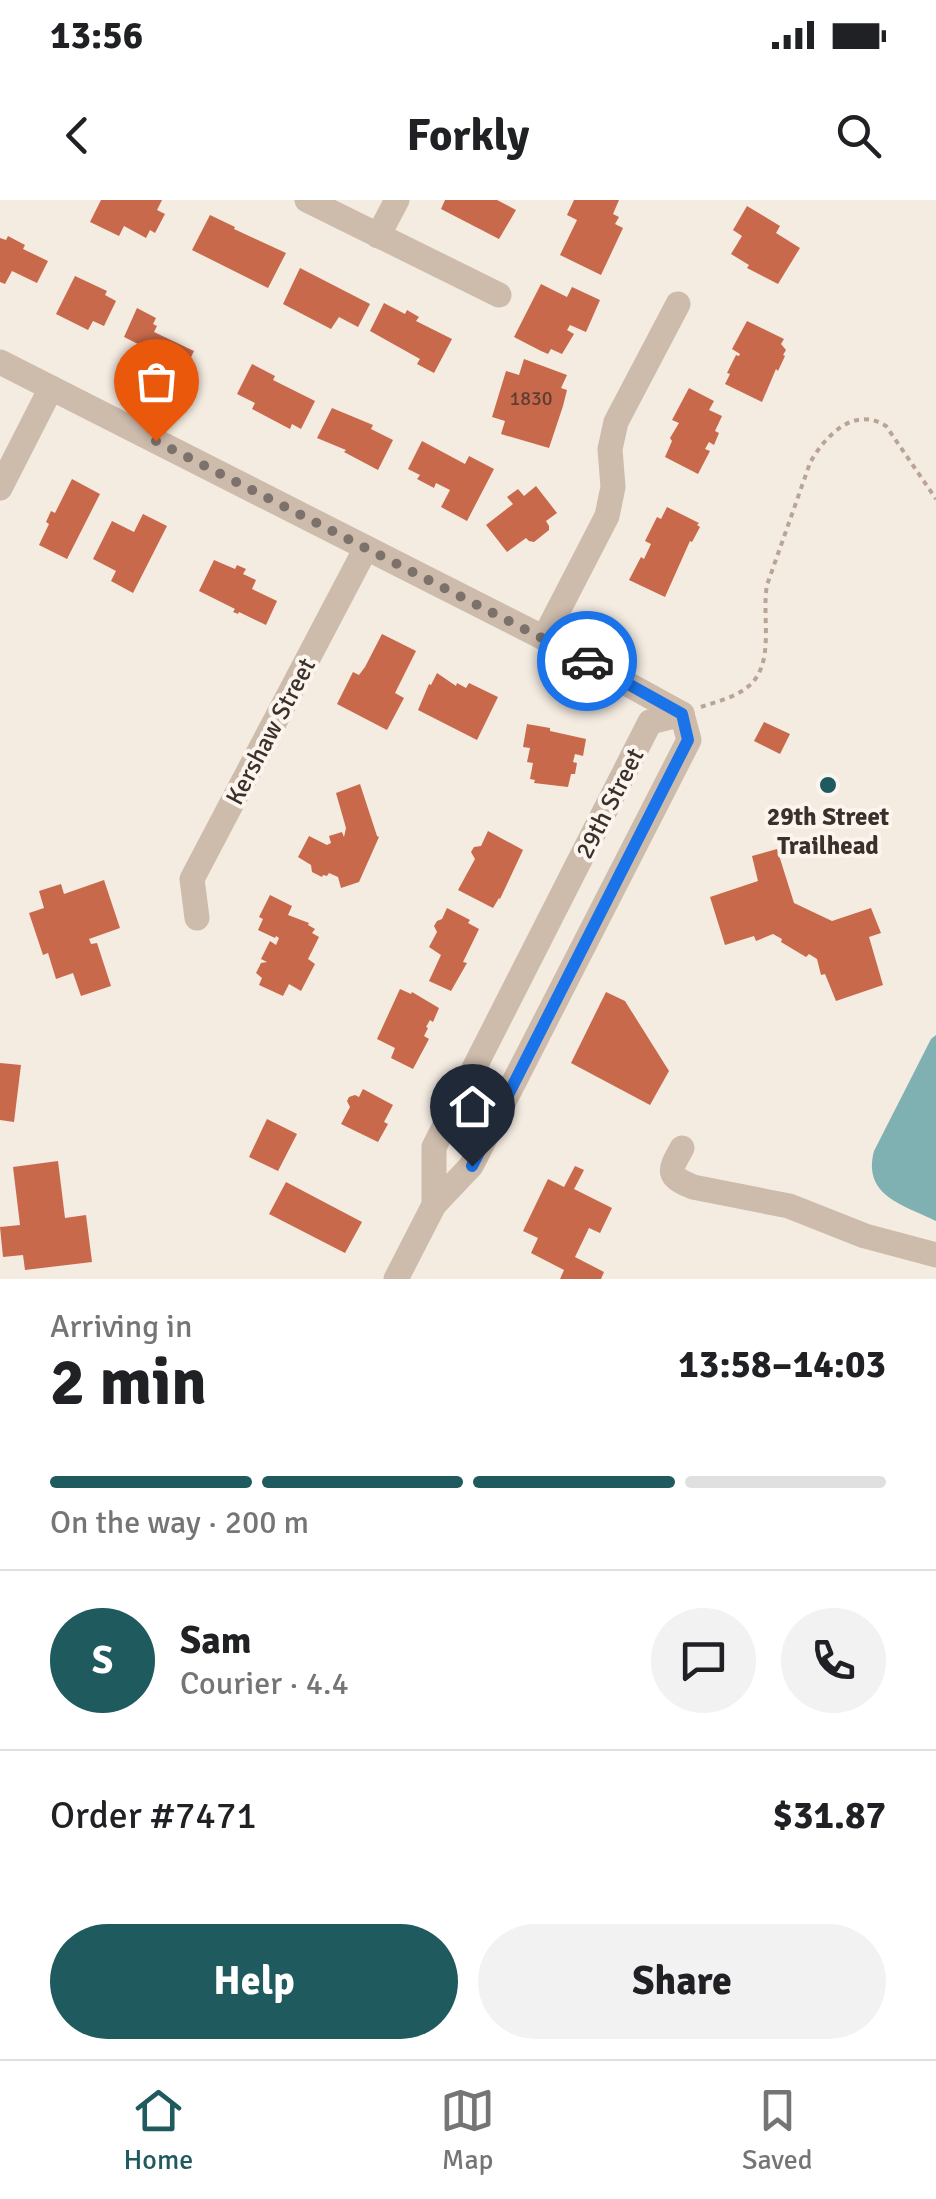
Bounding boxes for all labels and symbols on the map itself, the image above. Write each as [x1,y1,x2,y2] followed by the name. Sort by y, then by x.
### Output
[114,339,199,442] pin
[509,386,553,411] house number: 1830
[537,611,637,711] courier
[219,652,322,810] street label: Kershaw Street
[568,743,651,864] street label: 29th Street
[817,774,839,796] marker: 29th Street Trailhead
[767,801,889,861] place label: 29th Street Trailhead
[430,1064,515,1167] pin

